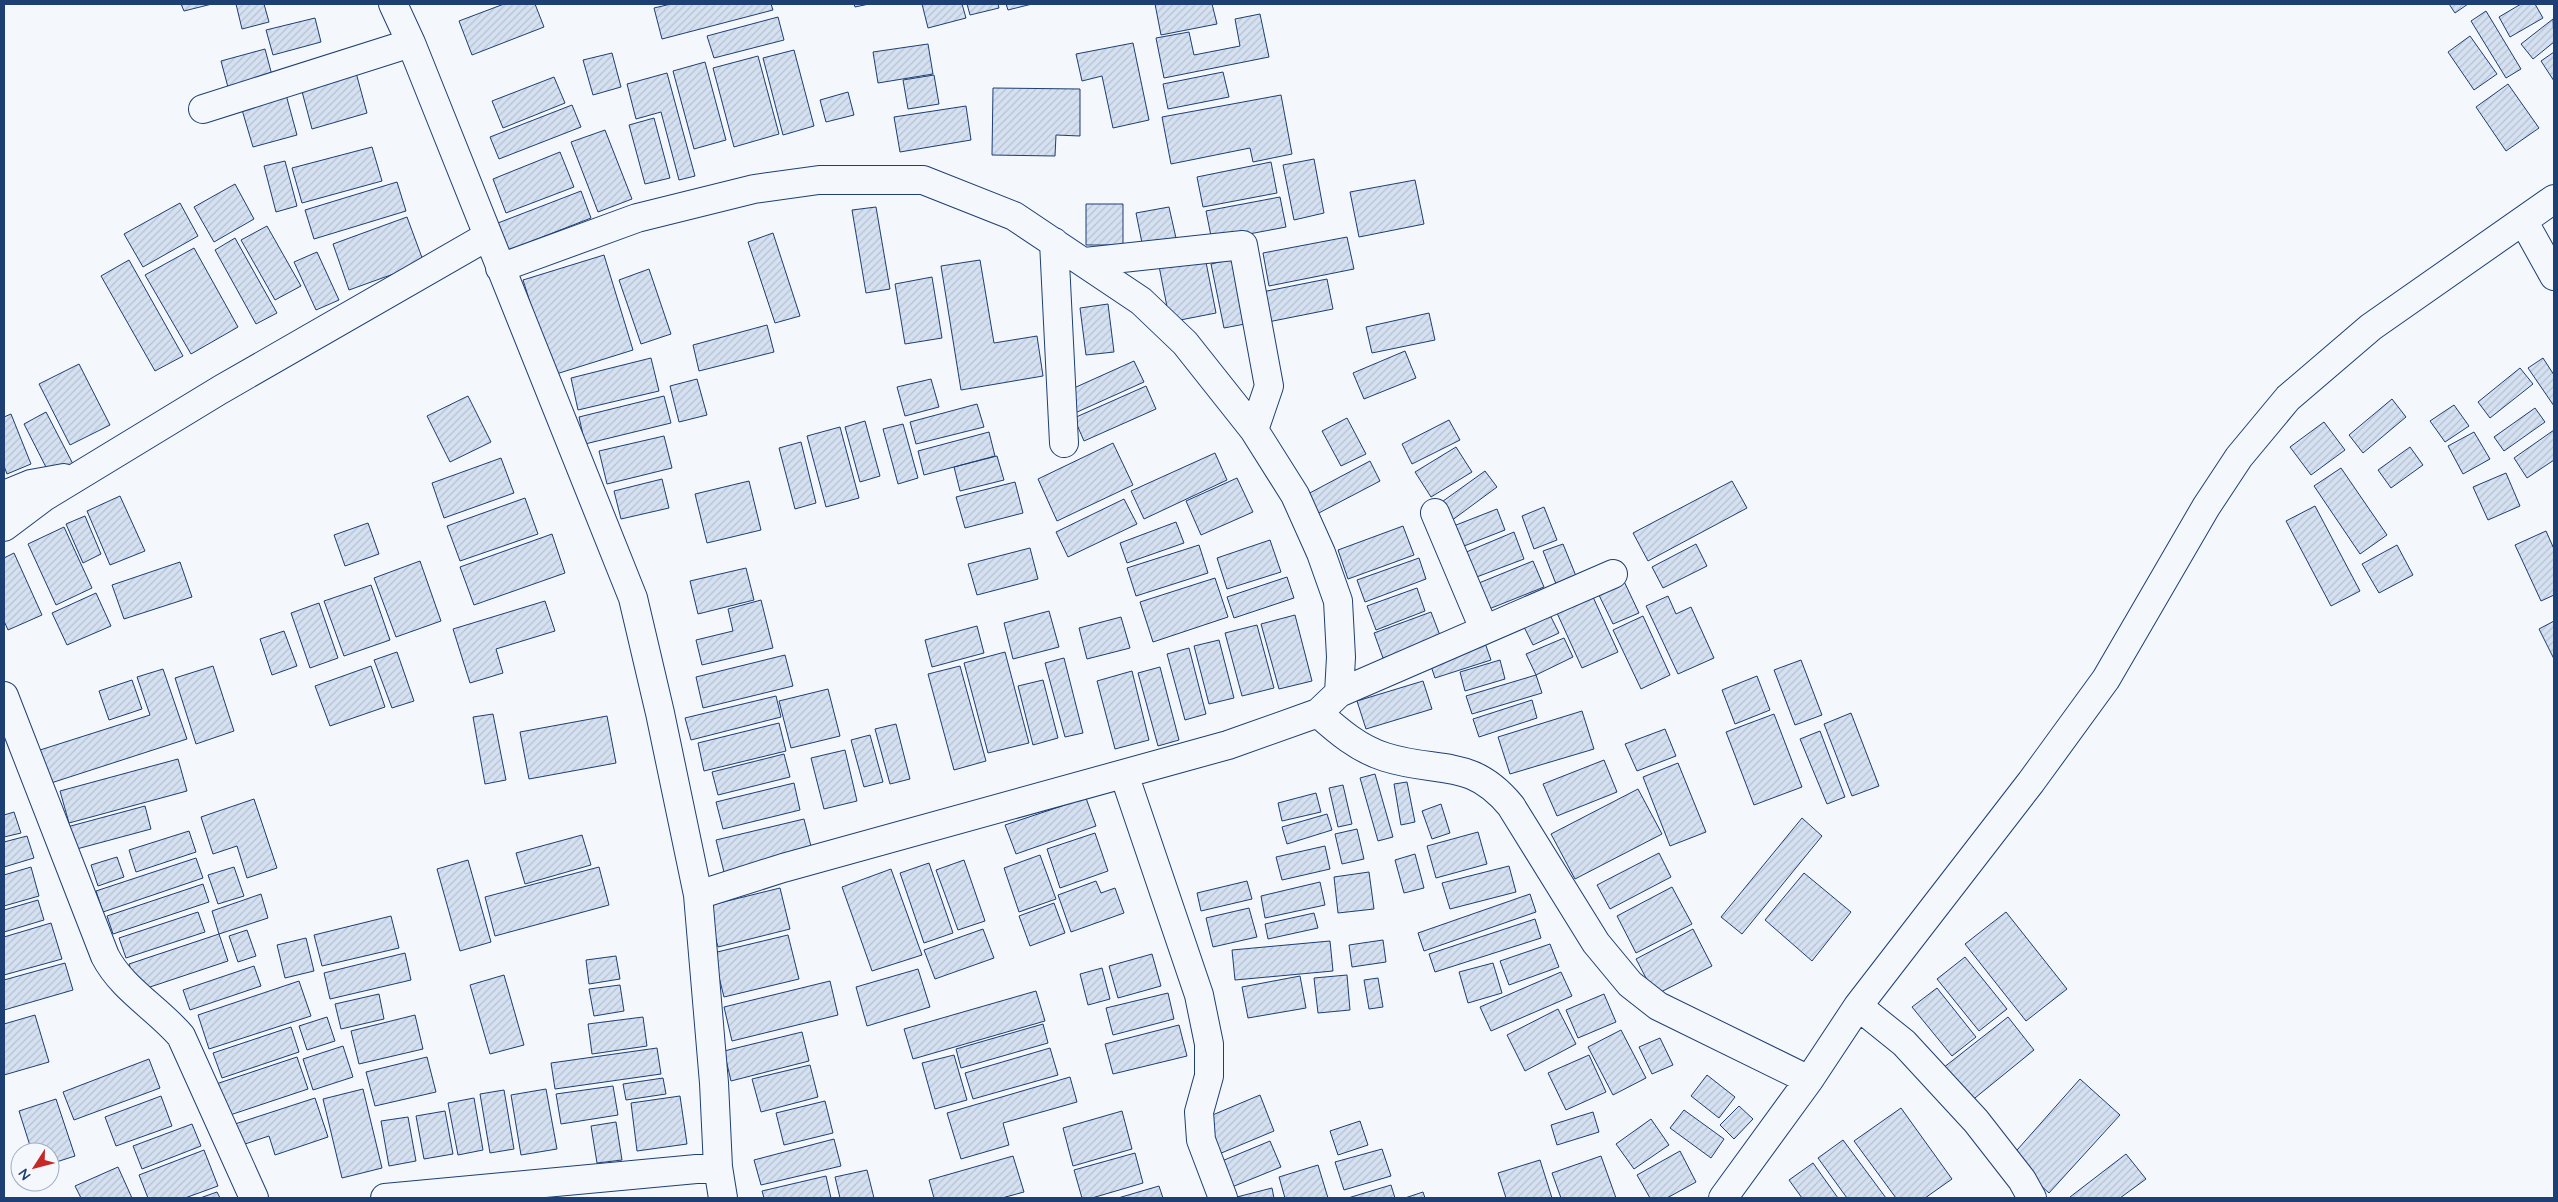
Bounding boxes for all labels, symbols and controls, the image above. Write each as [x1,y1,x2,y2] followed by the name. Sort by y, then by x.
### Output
[10,1142,60,1192] north arrow
[14,1165,35,1184] text: N

